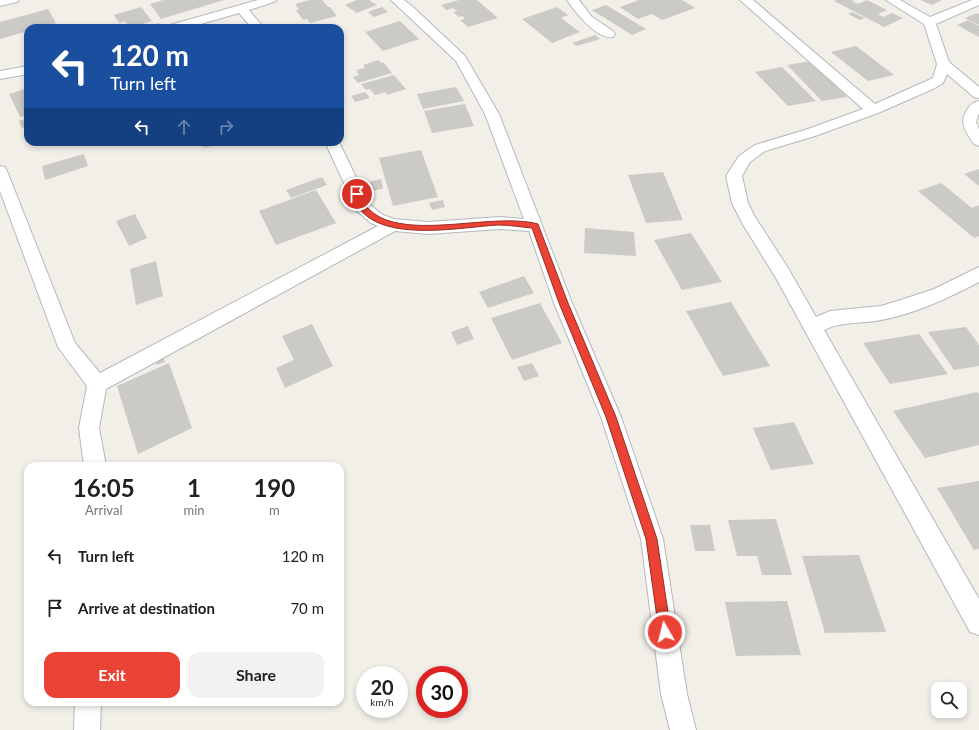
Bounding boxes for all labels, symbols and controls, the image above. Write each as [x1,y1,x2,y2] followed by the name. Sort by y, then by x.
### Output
[110,38,189,72] text: 120 m
[44,40,96,92] icon: left
[110,72,176,94] text: Turn left
[131,116,153,138] icon: left
[173,116,195,138] icon: ahead
[215,116,237,138] icon: right
[340,177,374,211] pin
[346,183,368,205] icon: arrive
[73,473,135,502] text: 16:05
[187,473,201,502] text: 1
[253,473,295,502] text: 190
[85,502,122,518] text: Arrival
[184,502,205,518] text: min
[269,502,280,518] text: m
[44,545,66,567] icon: left
[78,547,134,565] text: Turn left
[282,547,324,565] text: 120 m
[44,597,66,619] icon: arrive
[78,599,215,617] text: Arrive at destination
[290,599,324,617] text: 70 m
[644,611,686,653] position arrow
[44,652,180,698] button: Exit
[188,652,324,698] button: Share
[416,666,468,718] speed limit sign: 30
[370,675,394,699] text: 20
[931,682,967,718] map controls
[931,682,967,718] button: search
[370,696,394,708] text: km/h

